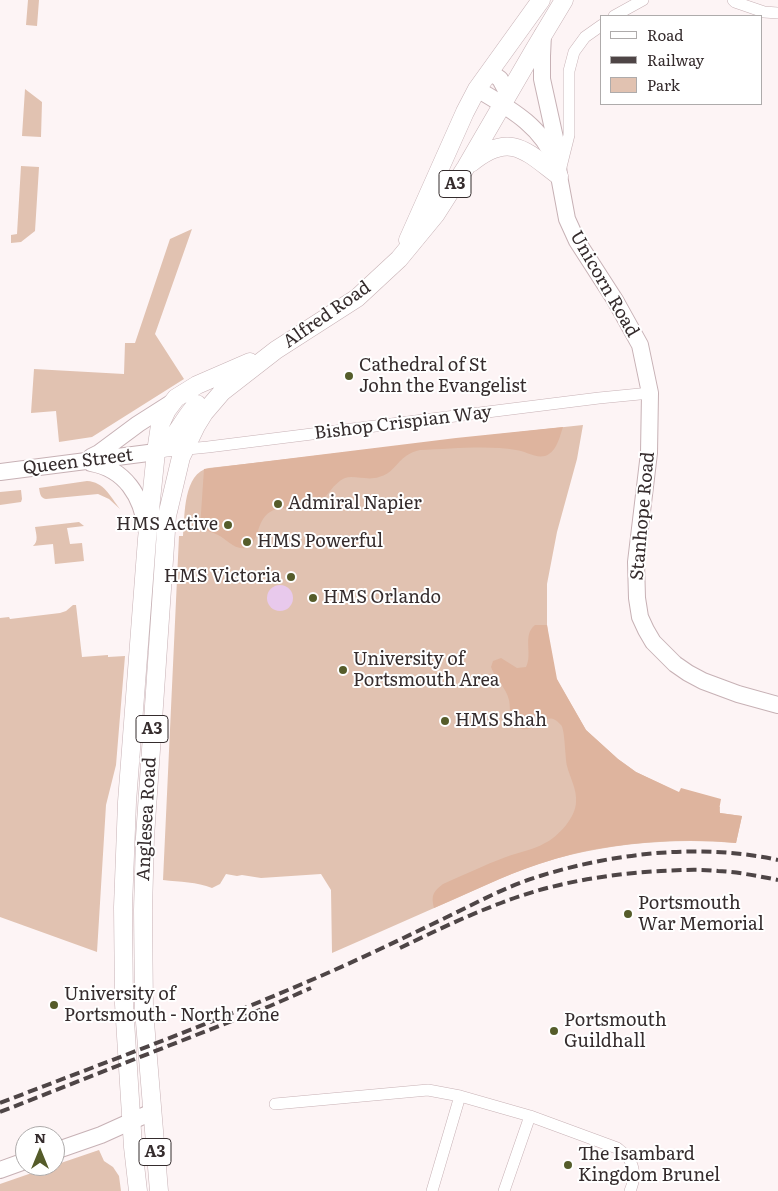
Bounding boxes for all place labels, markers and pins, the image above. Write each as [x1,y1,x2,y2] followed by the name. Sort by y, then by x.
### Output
[359,355,527,398] place label: Cathedral of St John the Evangelist
[343,370,355,382] marker: Cathedral of St John the Evangelist
[288,493,422,515] place label: Admiral Napier
[272,498,284,510] marker: Admiral Napier
[116,514,218,536] place label: HMS Active
[222,519,234,531] marker: HMS Active
[257,531,383,553] place label: HMS Powerful
[241,536,253,548] marker: HMS Powerful
[164,566,281,588] place label: HMS Victoria
[285,571,297,583] marker: HMS Victoria
[323,587,441,609] place label: HMS Orlando
[307,592,319,604] marker: HMS Orlando
[353,649,499,692] place label: University of Portsmouth Area
[337,664,349,676] marker: University of Portsmouth Area
[455,710,547,732] place label: HMS Shah
[439,715,451,727] marker: HMS Shah
[638,893,764,936] place label: Portsmouth War Memorial
[622,908,634,920] marker: Portsmouth War Memorial
[64,984,279,1026] place label: University of Portsmouth - North Zone
[48,999,60,1011] marker: University of Portsmouth - North Zone
[564,1010,667,1052] place label: Portsmouth Guildhall
[548,1025,560,1037] marker: Portsmouth Guildhall
[578,1144,720,1186] place label: The Isambard Kingdom Brunel
[562,1159,574,1171] marker: The Isambard Kingdom Brunel

